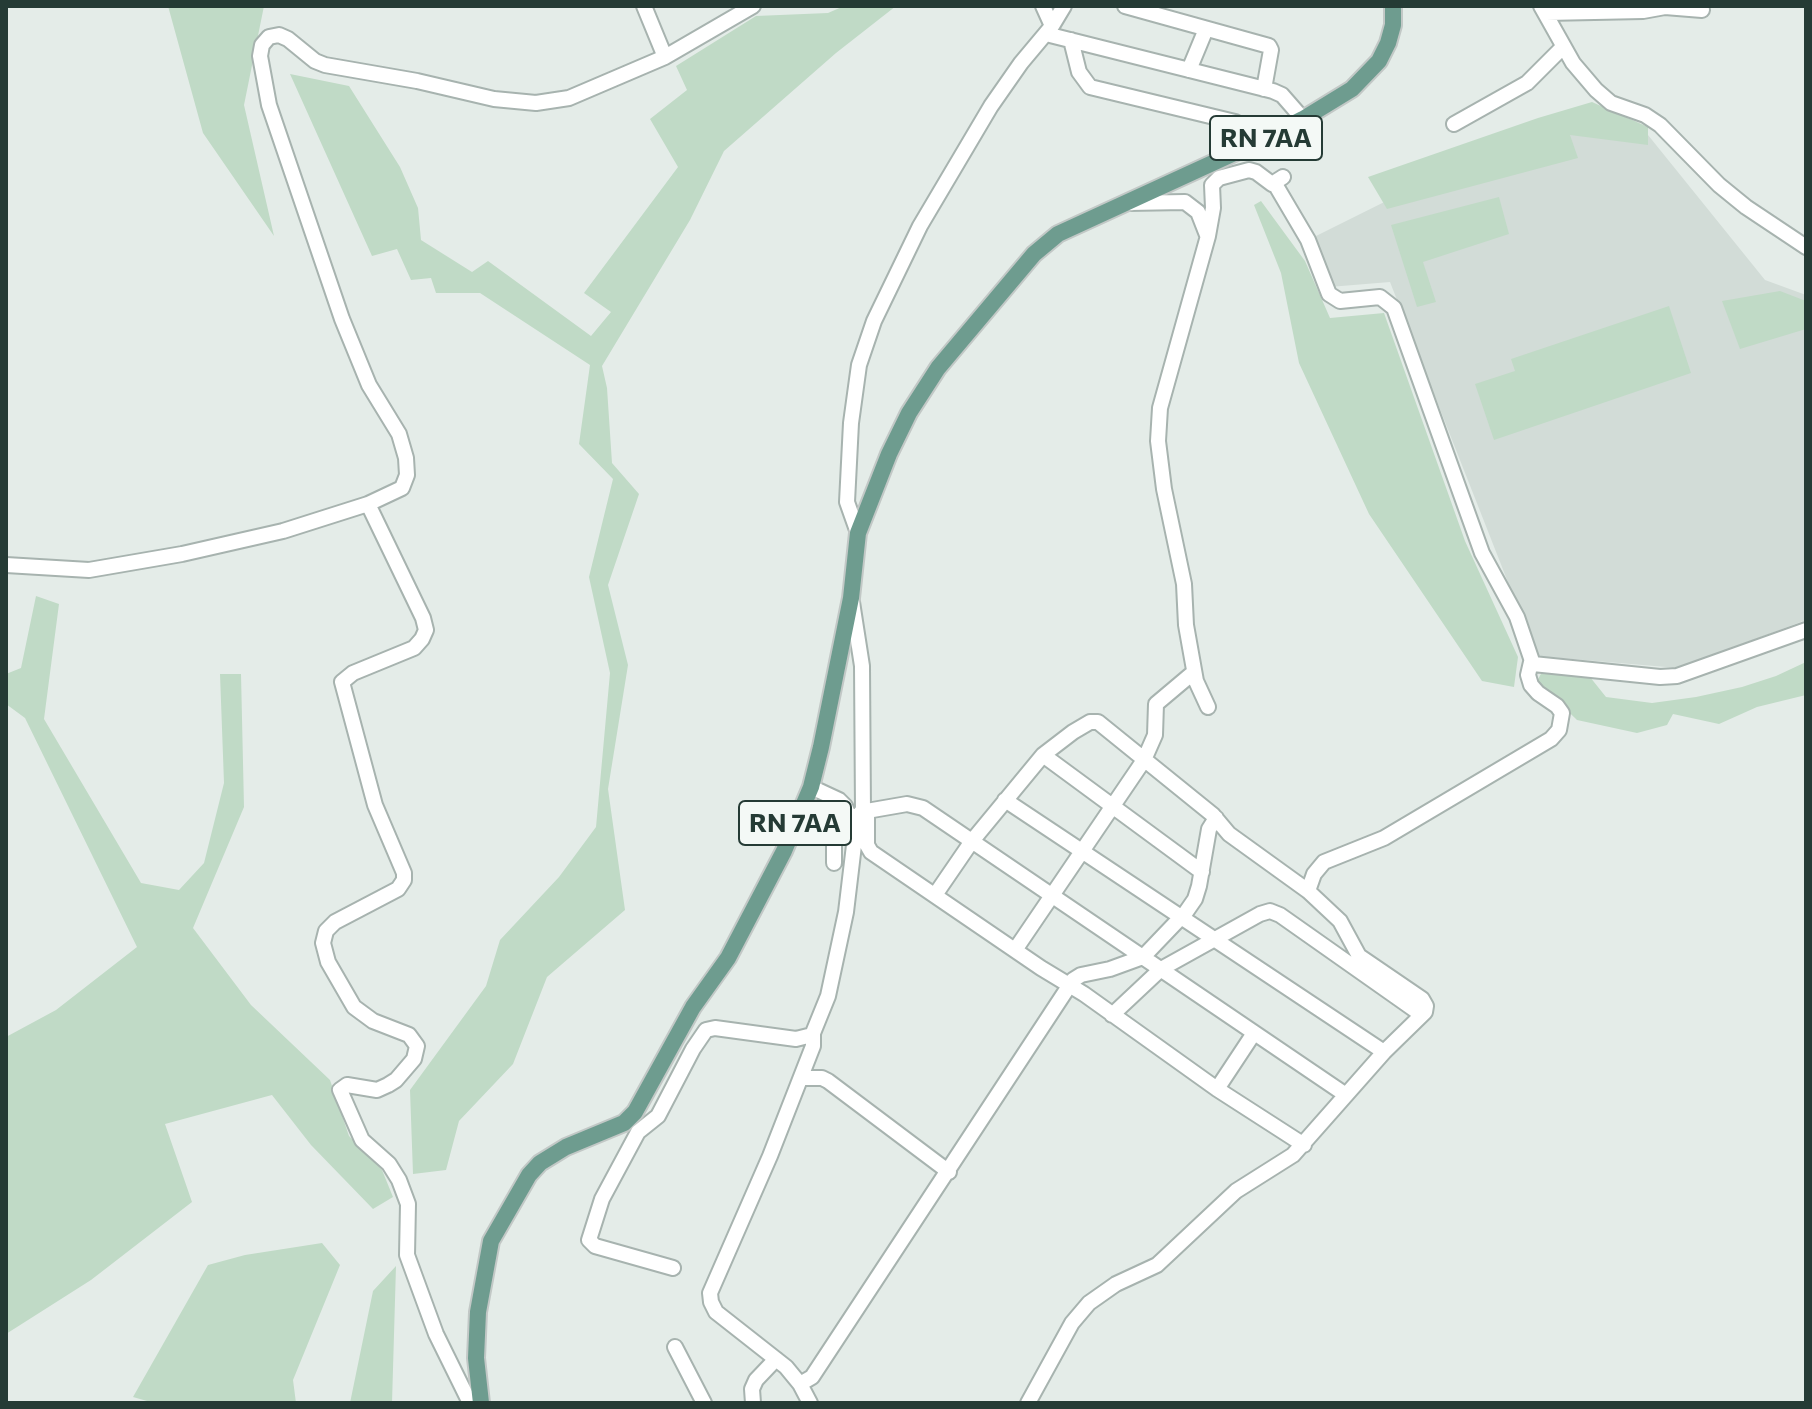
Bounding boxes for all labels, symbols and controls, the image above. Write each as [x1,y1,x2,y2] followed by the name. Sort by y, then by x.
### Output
[1210,116,1322,160] road number: RN 7AA
[739,801,851,845] road number: RN 7AA

